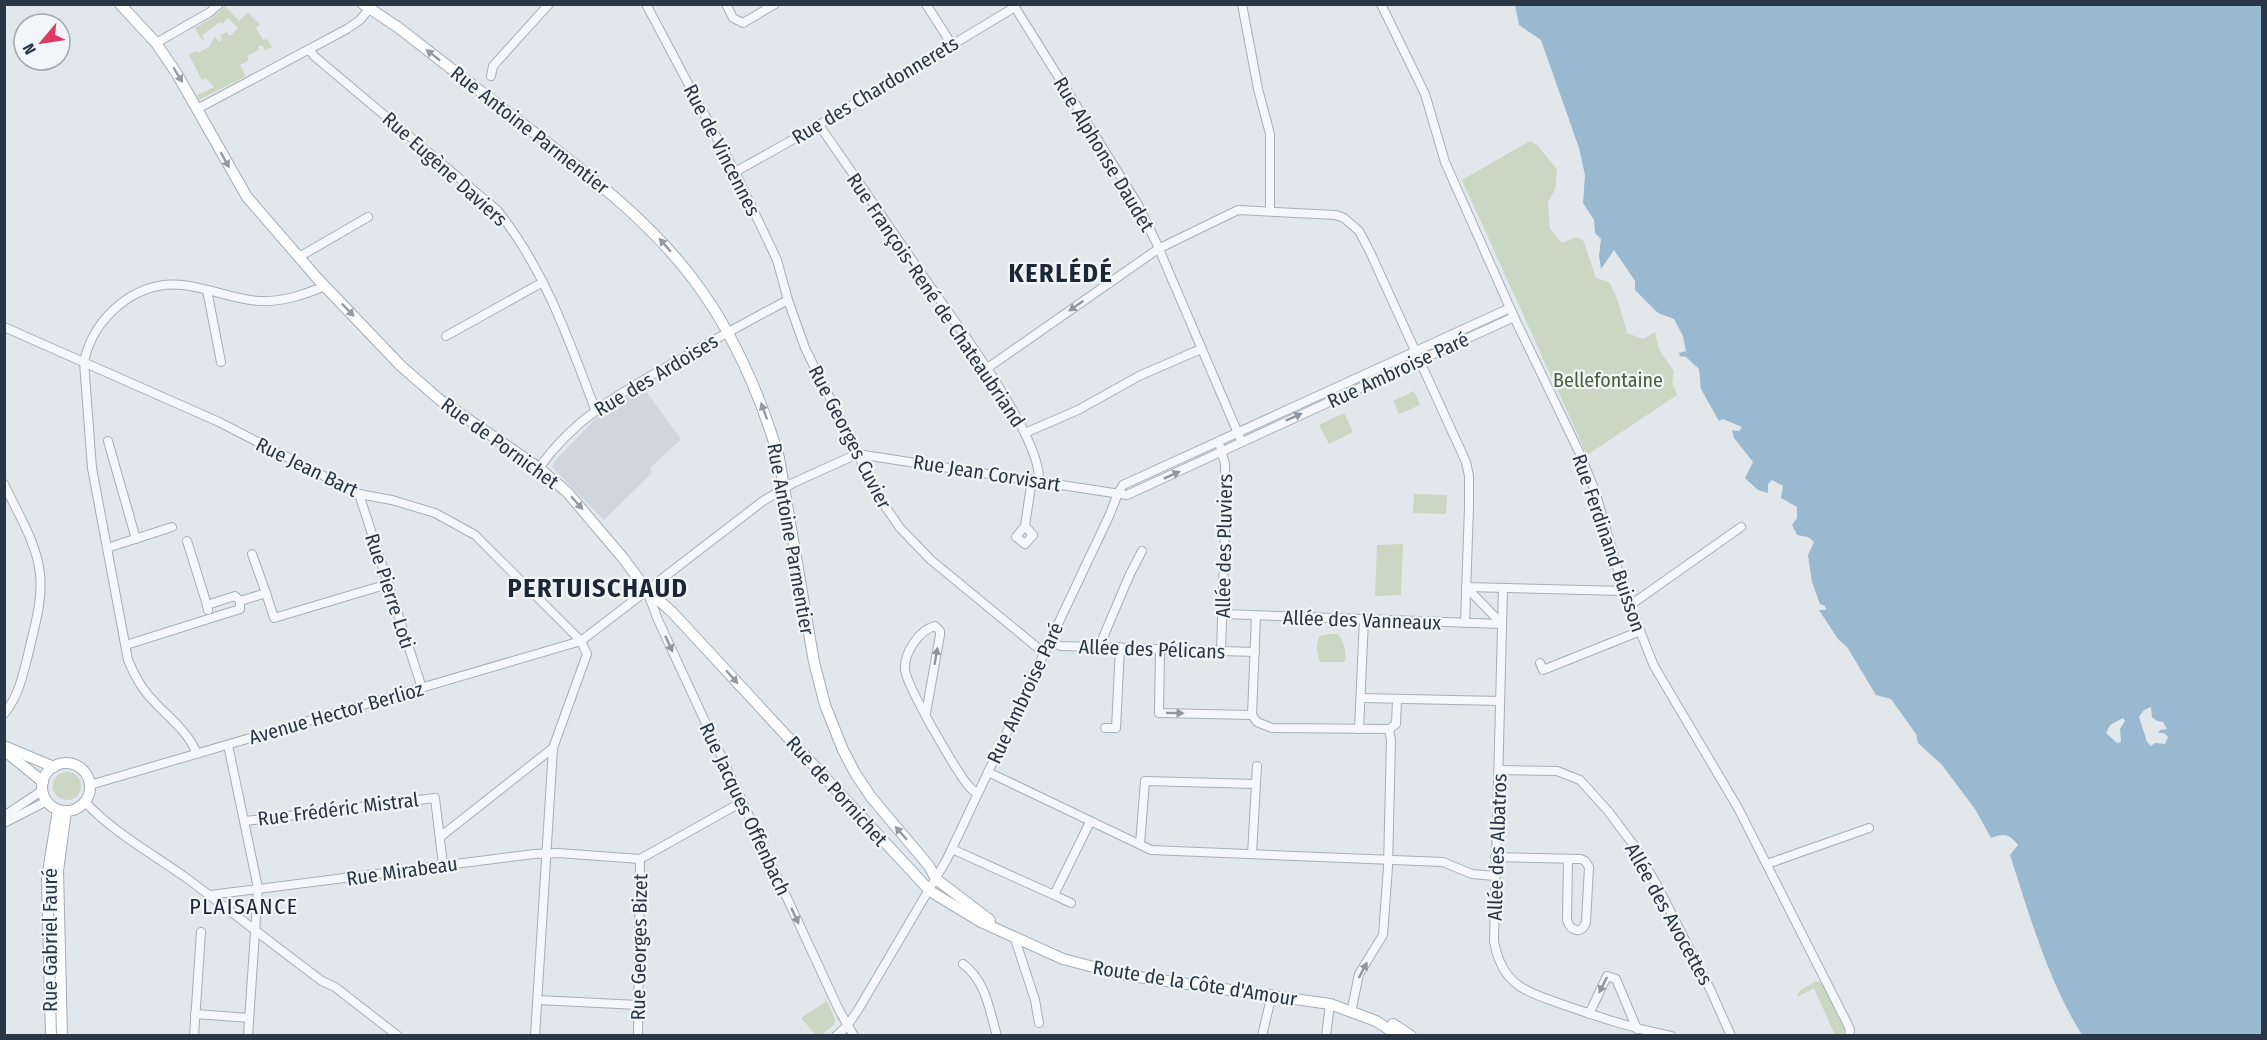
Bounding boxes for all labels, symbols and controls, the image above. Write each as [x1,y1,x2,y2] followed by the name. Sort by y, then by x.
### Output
[12,12,72,72] north arrow
[787,31,963,149] street label: Rue des Chardonnerets
[19,40,40,58] text: N
[425,48,441,61] one-way arrow
[446,61,614,199] street label: Rue Antoine Parmentier
[172,67,183,83] one-way arrow
[1048,72,1160,236] street label: Rue Alphonse Daudet
[678,80,766,220] street label: Rue de Vincennes
[378,107,512,231] street label: Rue Eugène Daviers
[220,152,230,169] one-way arrow
[842,168,1030,432] street label: Rue François-René de Chateaubriand
[659,238,672,253] one-way arrow
[1009,257,1113,289] district label: KERLÉDÉ
[1068,300,1084,312] one-way arrow
[341,303,355,318] one-way arrow
[1324,327,1472,413] street label: Rue Ambroise Paré
[590,329,722,421] street label: Rue des Ardoises
[803,361,897,513] street label: Rue Georges Cuvier
[1553,368,1663,392] park label: Bellefontaine
[436,392,564,494] street label: Rue de Pornichet
[759,402,769,420] one-way arrow
[1286,413,1303,422] one-way arrow
[252,432,362,502] street label: Rue Jean Bart
[762,441,820,637] street label: Rue Antoine Parmentier
[912,449,1063,497] street label: Rue Jean Corvisart
[1567,451,1651,635] street label: Rue Ferdinand Buisson
[1163,470,1180,479] one-way arrow
[1211,474,1237,618] street label: Allée des Pluviers
[570,495,583,510] one-way arrow
[360,530,420,652] street label: Rue Pierre Loti
[508,573,688,604] district label: PERTUISCHAUD
[1282,605,1442,635] street label: Allée des Vanneaux
[982,619,1068,767] street label: Rue Ambroise Paré
[1078,634,1226,664] street label: Allée des Pélicans
[664,636,673,653] one-way arrow
[932,646,941,665] one-way arrow
[725,669,739,684] one-way arrow
[246,677,426,749] street label: Avenue Hector Berlioz
[1165,708,1184,718] one-way arrow
[694,719,796,899] street label: Rue Jacques Offenbach
[781,731,893,851] street label: Rue de Pornichet
[1482,773,1512,921] street label: Allée des Albatros
[256,787,420,831] street label: Rue Frédéric Mistral
[895,826,908,841] one-way arrow
[1620,839,1718,989] street label: Allée des Avocettes
[345,851,459,891] street label: Rue Mirabeau
[38,868,62,1012] street label: Rue Gabriel Fauré
[626,873,652,1021] street label: Rue Georges Bizet
[189,893,299,920] district label: PLAISANCE
[791,908,800,925] one-way arrow
[1091,955,1299,1011] street label: Route de la Côte d'Amour
[1358,961,1368,978] one-way arrow
[1598,977,1608,994] one-way arrow

